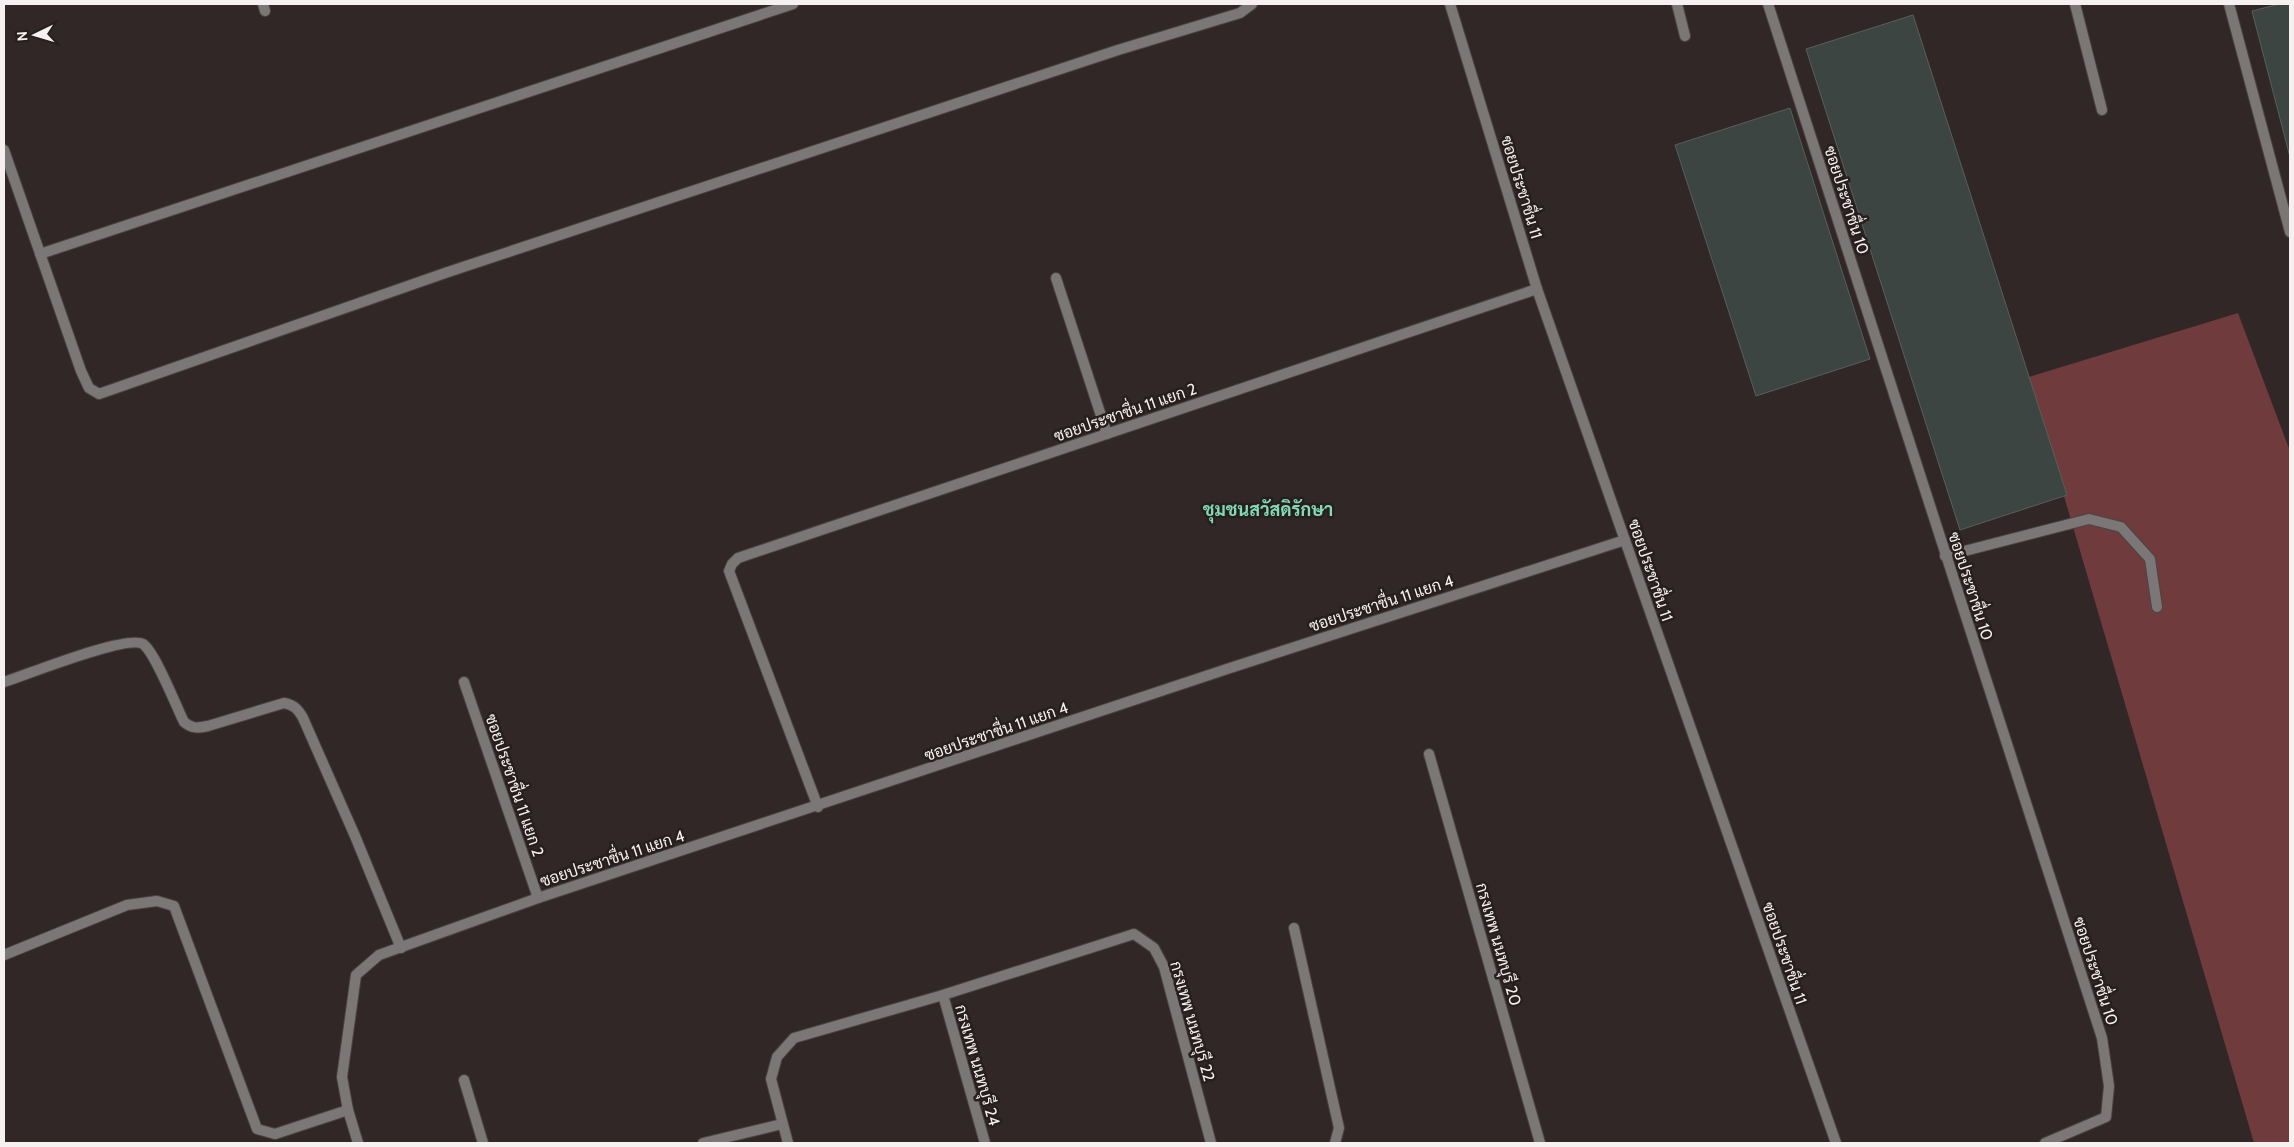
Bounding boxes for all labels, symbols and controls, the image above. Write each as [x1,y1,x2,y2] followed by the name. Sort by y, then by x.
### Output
[10,10,60,60] north arrow
[13,30,31,42] text: N
[1497,132,1551,241] street label: ซอยประชาชื่น 11
[1820,142,1878,257] street label: ซอยประชาชื่น 10
[1050,374,1199,446] street label: ซอยประชาชื่น 11 แยก 2
[1203,498,1333,524] district label: ชุมชนสวัสดิรักษา
[1624,515,1682,624] street label: ซอยประชาชื่น 11
[1944,528,2002,643] street label: ซอยประชาชื่น 10
[1305,566,1456,636] street label: ซอยประชาชื่น 11 แยก 4
[920,693,1070,765] street label: ซอยประชาชื่น 11 แยก 4
[481,710,553,859] street label: ซอยประชาชื่น 11 แยก 2
[536,821,687,891] street label: ซอยประชาชื่น 11 แยก 4
[1470,880,1527,1008] street label: กรงเทพ นนทบุรี 20
[1758,898,1816,1007] street label: ซอยประชาชื่น 11
[2069,913,2127,1028] street label: ซอยประชาชื่น 10
[1164,958,1221,1084] street label: กรงเทพ นนทบุรี 22
[949,1002,1006,1128] street label: กรงเทพ นนทบุรี 24

